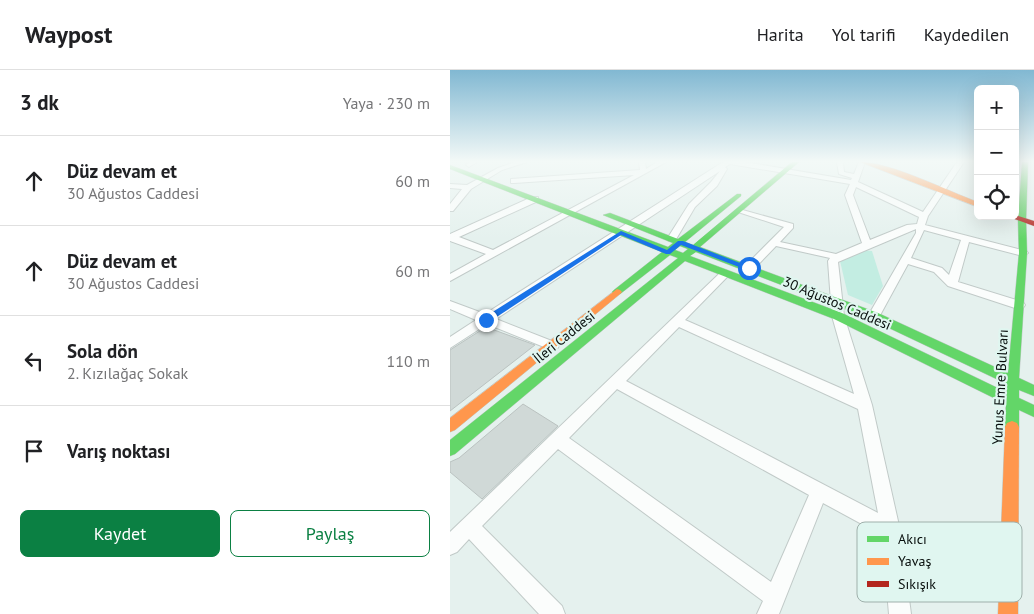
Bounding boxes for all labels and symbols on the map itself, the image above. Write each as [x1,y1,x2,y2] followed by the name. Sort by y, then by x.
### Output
[738,257,761,280] route start
[780,272,894,334] street label: 30 Ağustos Caddesi
[530,307,598,367] street label: İleri Caddesi
[475,309,498,332] route end
[988,329,1012,445] street label: Yunus Emre Bulvarı
[857,522,1022,602] legend
[898,530,927,548] text: Akıcı
[898,552,931,570] text: Yavaş
[898,575,936,593] text: Sıkışık

